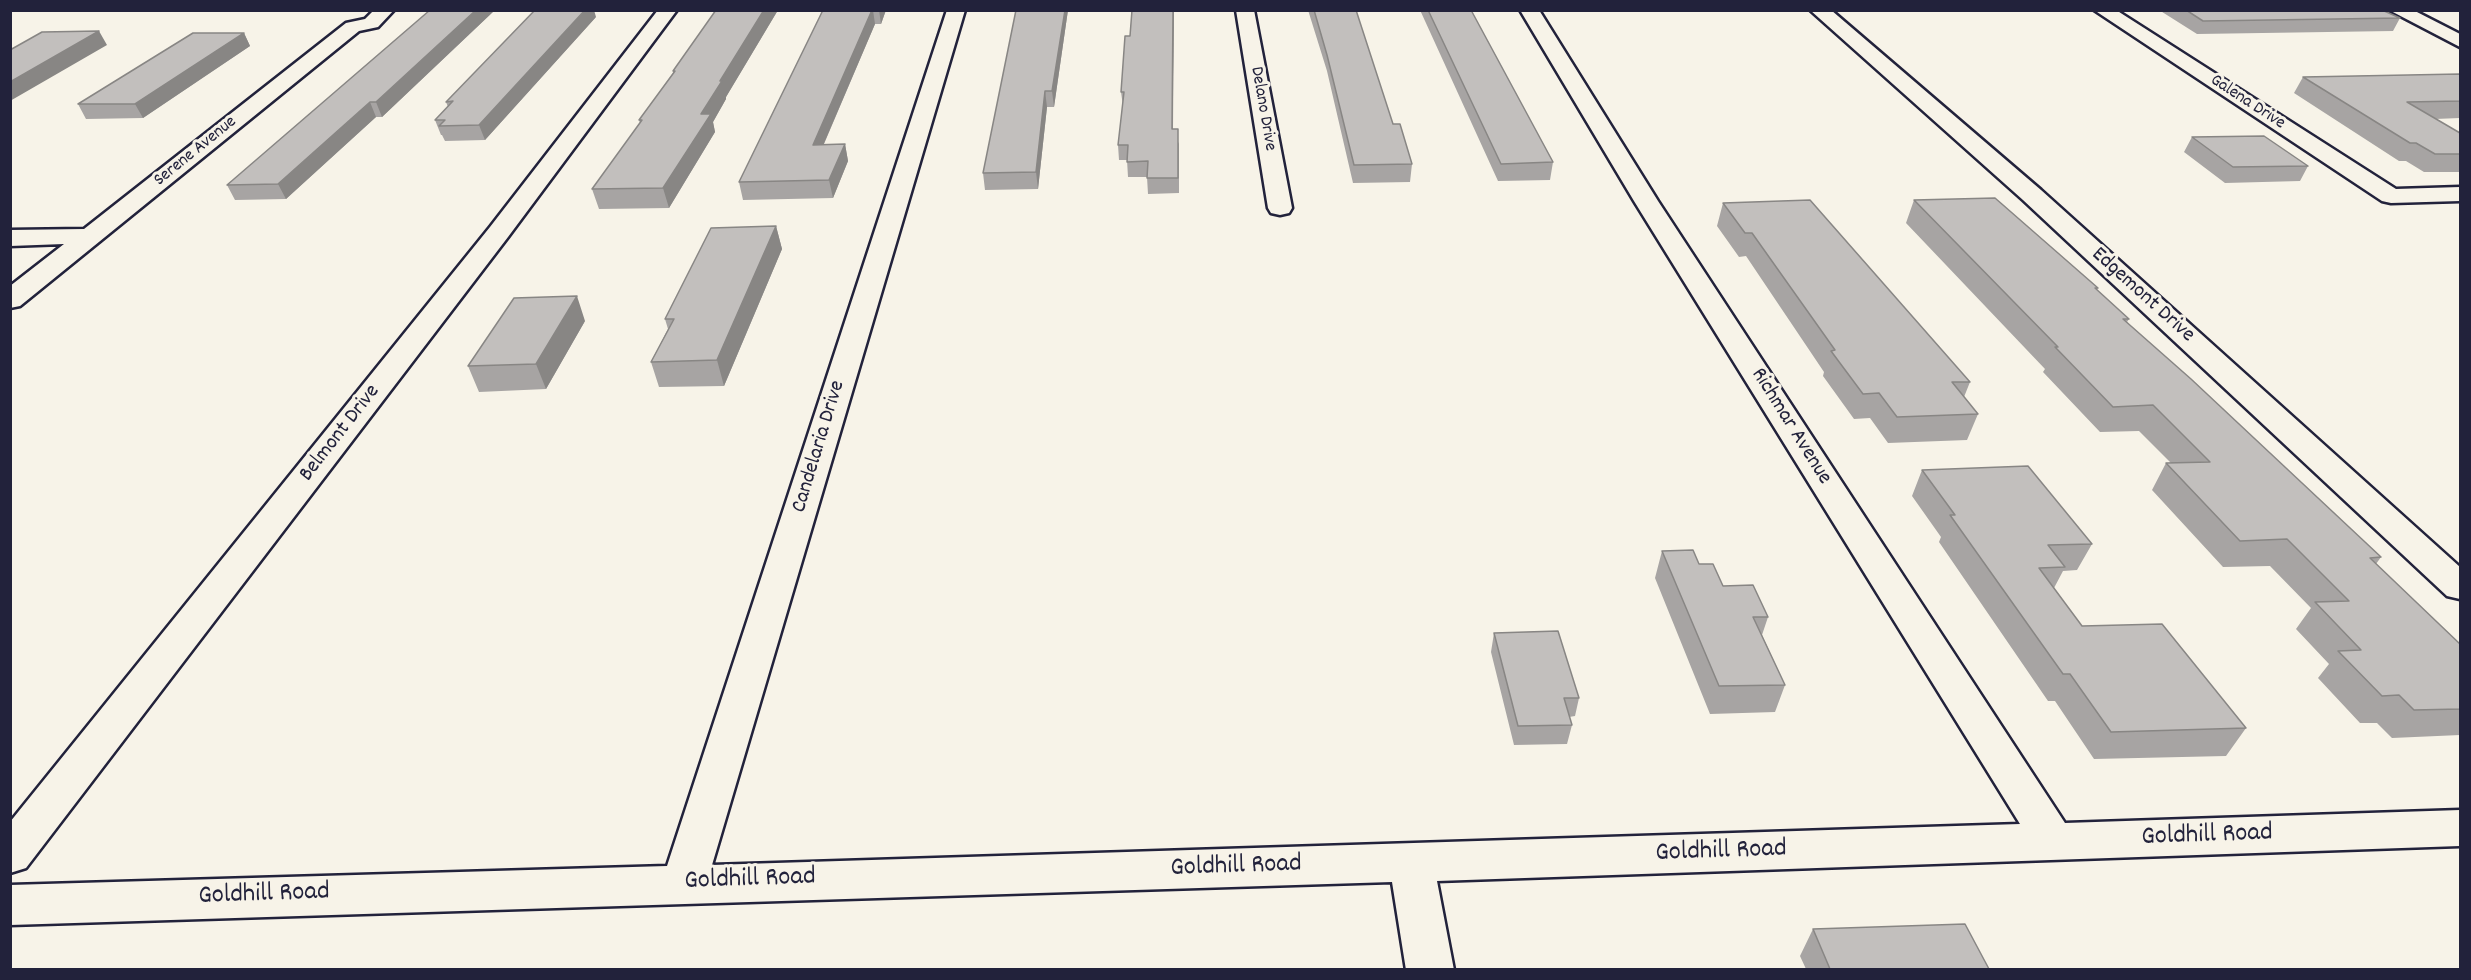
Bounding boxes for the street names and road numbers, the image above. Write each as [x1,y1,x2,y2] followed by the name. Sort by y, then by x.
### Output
[1244,65,1280,153] street label: Delano Drive
[2205,71,2289,135] street label: Galena Drive
[150,112,242,192] street label: Serene Avenue
[2085,243,2199,349] street label: Edgemont Drive
[1744,364,1836,490] street label: Richmar Avenue
[787,378,853,516] street label: Candelaria Drive
[295,380,387,488] street label: Belmont Drive
[2141,819,2273,855] street label: Goldhill Road
[1655,835,1787,871] street label: Goldhill Road
[1170,850,1302,886] street label: Goldhill Road
[684,863,816,899] street label: Goldhill Road
[198,878,330,914] street label: Goldhill Road

